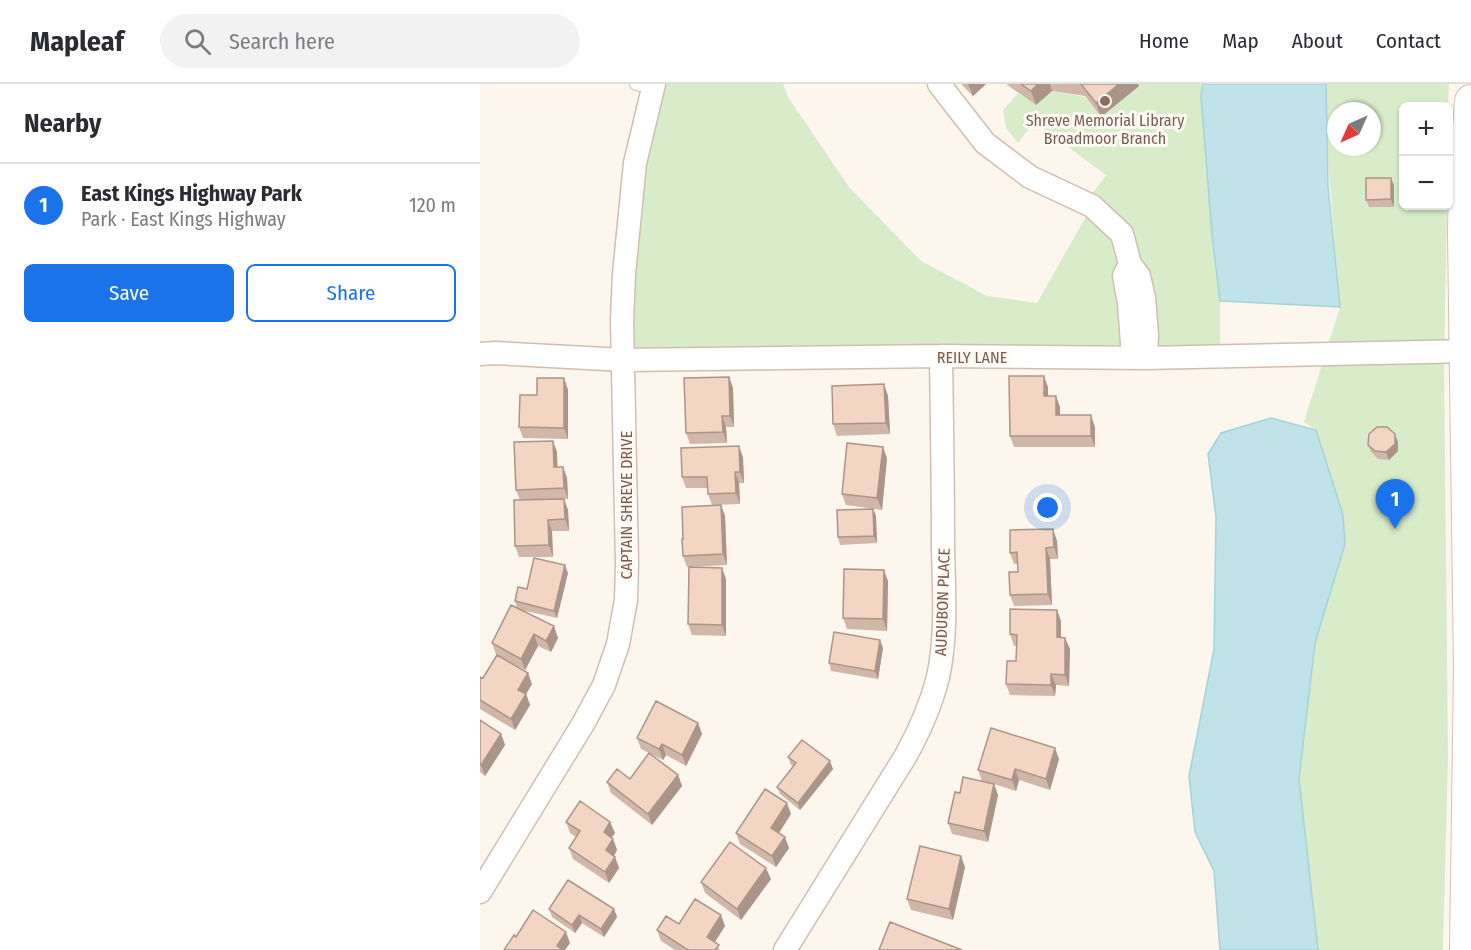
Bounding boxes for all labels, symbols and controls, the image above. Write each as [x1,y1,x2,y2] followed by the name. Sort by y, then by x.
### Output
[160,14,580,68] search box
[30,25,124,58] text: Mapleaf
[181,25,214,58] icon: search
[229,28,335,55] text: Search here
[1139,28,1189,54] text: Home
[1222,28,1259,54] text: Map
[1292,28,1343,54] text: About
[1376,28,1441,54] text: Contact
[1098,94,1112,108] marker: Shreve Memorial Library Broadmoor Branch
[1327,102,1381,156] north arrow
[1399,102,1453,210] map controls
[1399,102,1453,156] button: +
[24,108,101,139] text: Nearby
[1026,111,1185,148] place label: Shreve Memorial Library Broadmoor Branch
[1399,156,1453,210] button: −
[81,180,302,207] text: East Kings Highway Park
[39,193,48,217] text: 1
[409,193,456,217] text: 120 m
[81,207,286,231] text: Park · East Kings Highway
[24,264,234,322] button: Save
[246,264,456,322] button: Share
[937,348,1007,367] street label: REILY LANE
[617,431,636,579] street label: CAPTAIN SHREVE DRIVE
[1376,480,1414,529] pin: 1
[1033,493,1062,522] your location
[931,548,954,656] street label: AUDUBON PLACE

